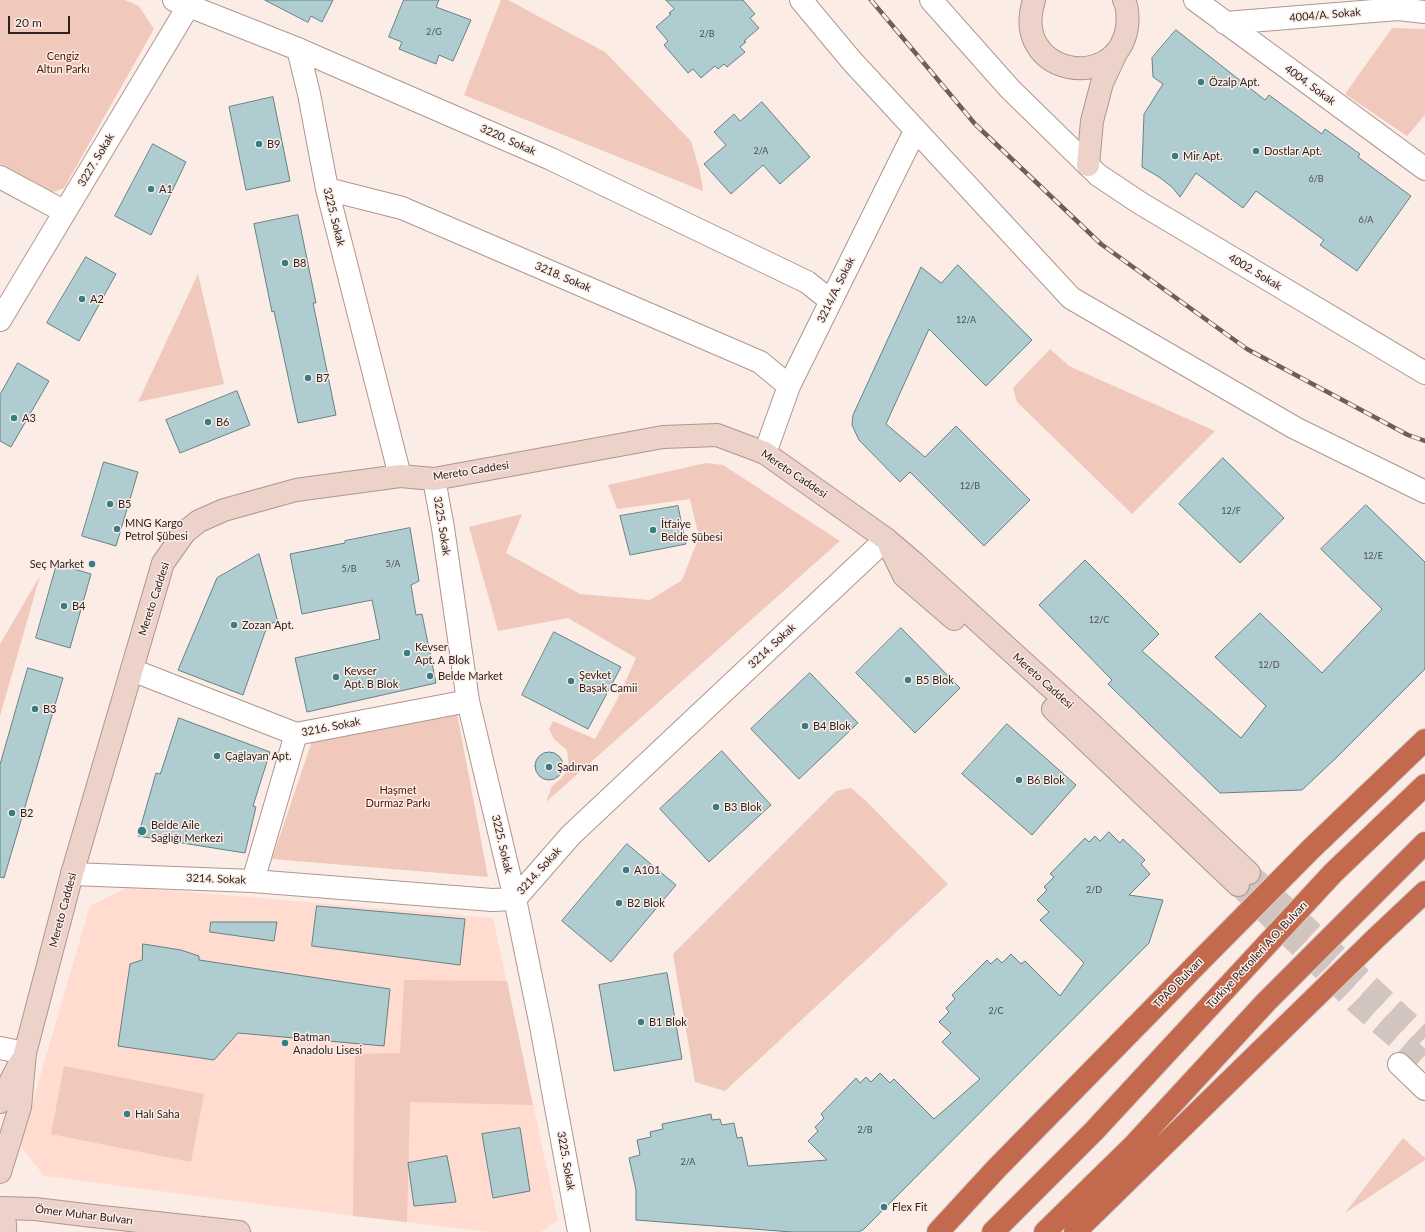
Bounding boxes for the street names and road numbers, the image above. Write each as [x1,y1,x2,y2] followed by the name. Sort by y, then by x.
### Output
[1289,5,1361,25] street label: 4004/A. Sokak
[1282,62,1338,108] street label: 4004. Sokak
[478,122,538,158] street label: 3220. Sokak
[75,131,117,189] street label: 3227. Sokak
[320,186,348,248] street label: 3225. Sokak
[1226,251,1284,293] street label: 4002. Sokak
[814,255,858,325] street label: 3214/A. Sokak
[533,259,593,295] street label: 3218. Sokak
[759,447,829,501] street label: Mereto Caddesi
[432,458,510,484] street label: Mereto Caddesi
[431,495,453,557] street label: 3225. Sokak
[136,560,172,638] street label: Mereto Caddesi
[746,621,798,671] street label: 3214. Sokak
[1010,650,1076,712] street label: Mereto Caddesi
[300,715,362,739] street label: 3216. Sokak
[489,813,515,875] street label: 3225. Sokak
[514,844,564,898] street label: 3214. Sokak
[47,871,79,949] street label: Mereto Caddesi
[186,871,246,887] street label: 3214. Sokak
[1204,899,1310,1011] street label: Türkiye Petrolleri A.O. Bulvarı
[1151,955,1205,1011] street label: TPAO Bulvarı
[554,1130,578,1192] street label: 3225. Sokak
[34,1202,134,1228] street label: Ömer Muhar Bulvarı

